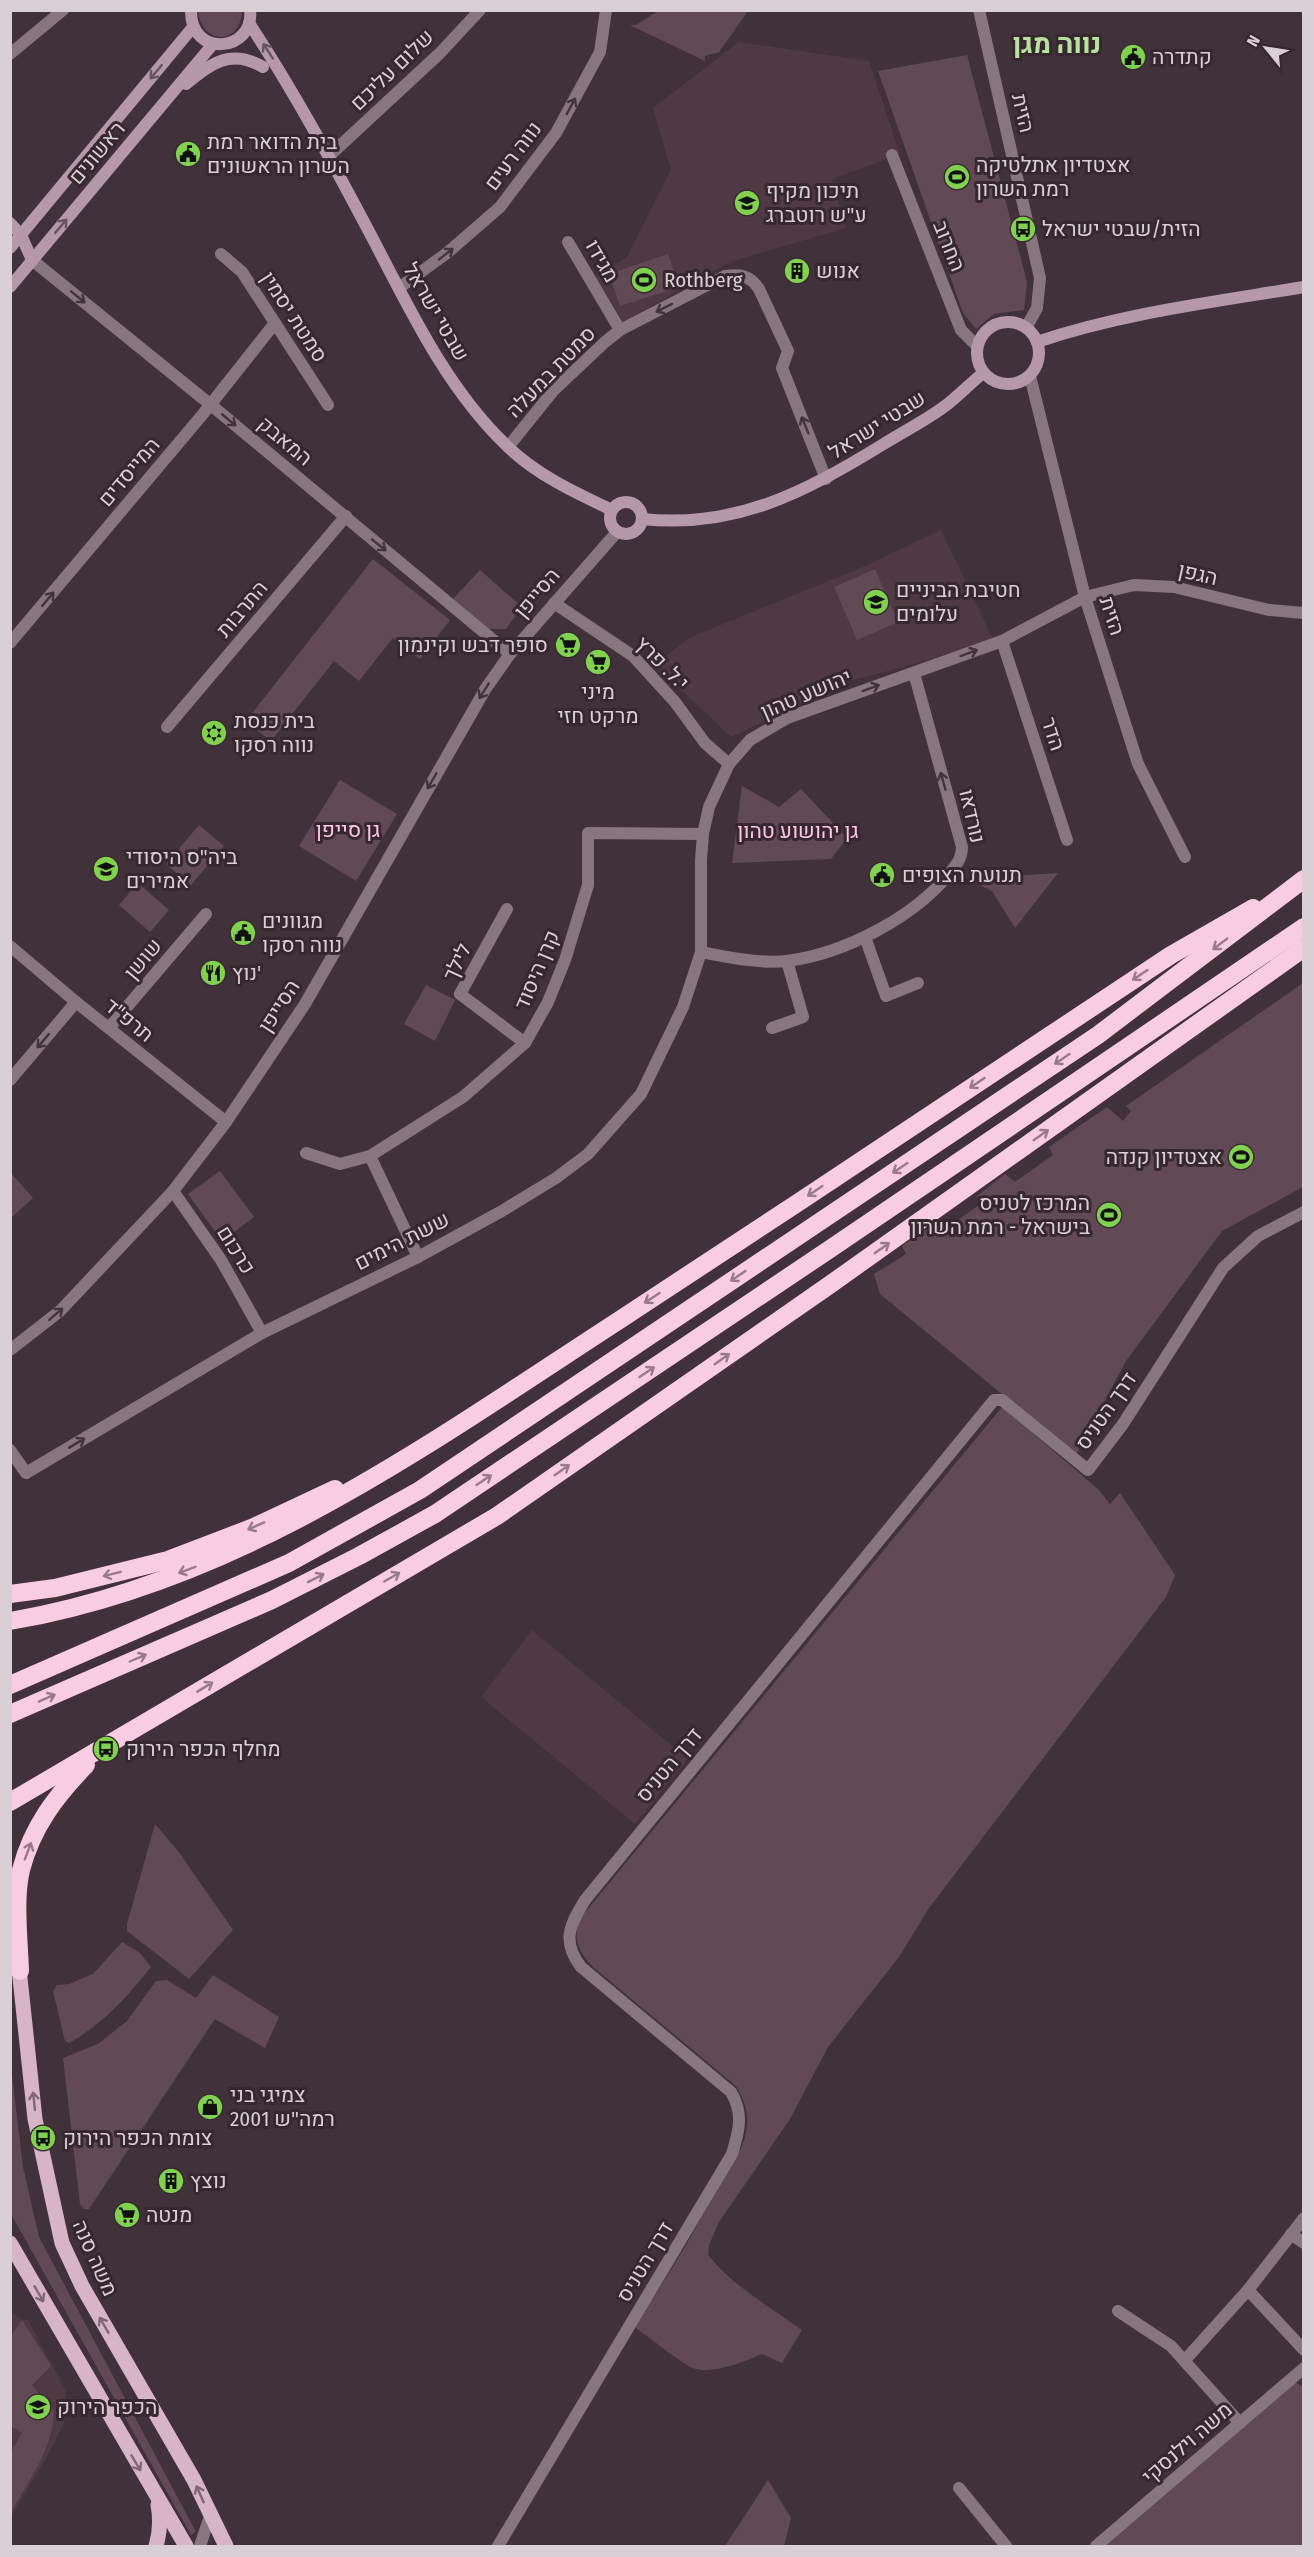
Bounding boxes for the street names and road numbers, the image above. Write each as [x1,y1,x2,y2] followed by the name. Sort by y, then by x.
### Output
[345,24,439,116] street label: שלום עליכם
[1006,91,1040,135] street label: הזית
[63,116,131,190] street label: ראשונים
[479,116,547,196] street label: נווה רעים
[927,217,971,275] street label: החרוב
[580,235,624,287] street label: מגידו
[397,258,475,366] street label: שבטי ישראל
[255,267,333,367] street label: סמטת יסמין
[501,321,601,423] street label: סמטת במעלה
[824,385,930,465] street label: שבטי ישראל
[252,411,318,471] street label: המאבק
[93,432,165,512] street label: המייסדים
[1176,557,1220,591] street label: הגפן
[509,563,565,623] street label: הסייפן
[211,575,273,643] street label: התרבות
[1094,593,1130,639] street label: הזית
[630,631,694,695] street label: י.ל. פרץ
[757,663,855,725] street label: יהושע טהון
[1035,714,1071,754] street label: הדר
[953,786,991,846] street label: נורדאו
[509,926,565,1014] street label: קרן היסוד
[118,933,168,985] street label: שושן
[437,939,477,985] street label: לילך
[252,975,306,1037] street label: הסייפן
[99,992,159,1048] street label: תרפ"ד
[350,1206,454,1276] street label: ששת הימים
[211,1221,261,1279] street label: כרכום
[1070,1367,1142,1455] street label: דרך הטניס
[630,1722,708,1808] street label: דרך הטניס
[67,2216,123,2300] street label: משה סנה
[611,2217,679,2307] street label: דרך הטניס
[1137,2397,1237,2489] street label: משה וילנסקי

